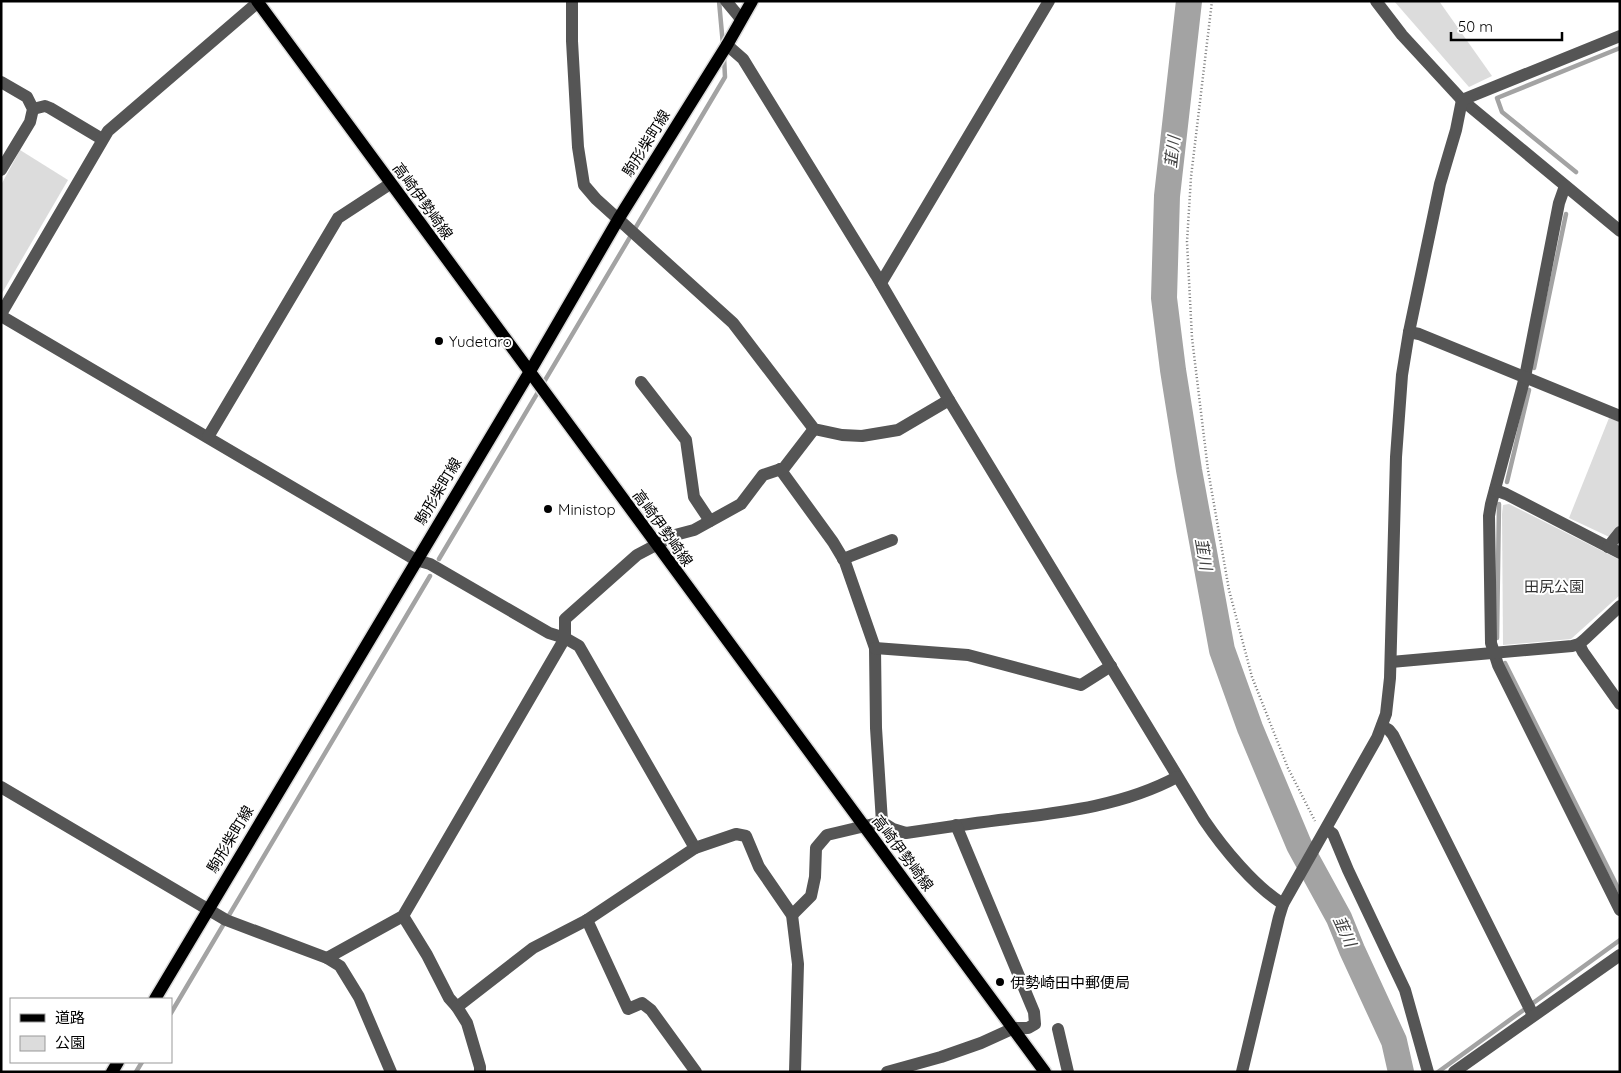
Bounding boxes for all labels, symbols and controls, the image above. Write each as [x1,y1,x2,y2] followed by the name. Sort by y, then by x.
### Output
[1451,10,1562,42] scale bar
[1458,17,1493,36] text: 50 m
[618,106,674,180] street label: 駒形柴町線
[1160,133,1184,169] water label: 韮川
[389,159,457,243] street label: 高崎伊勢崎線
[449,332,512,351] place label: Yudetaro
[433,335,445,347] marker: Yudetaro
[411,454,465,528] street label: 駒形柴町線
[629,486,697,570] street label: 高崎伊勢崎線
[558,500,616,519] place label: Ministop
[542,503,554,515] marker: Ministop
[1191,536,1217,573] water label: 韮川
[1524,577,1584,596] park label: 田尻公園
[203,802,257,876] street label: 駒形柴町線
[868,811,938,895] street label: 高崎伊勢崎線
[1329,912,1362,952] water label: 韮川
[1010,973,1130,992] place label: 伊勢崎田中郵便局
[994,976,1006,988] marker: 伊勢崎田中郵便局
[10,998,172,1063] legend
[55,1008,85,1027] text: 道路
[55,1033,85,1052] text: 公園

